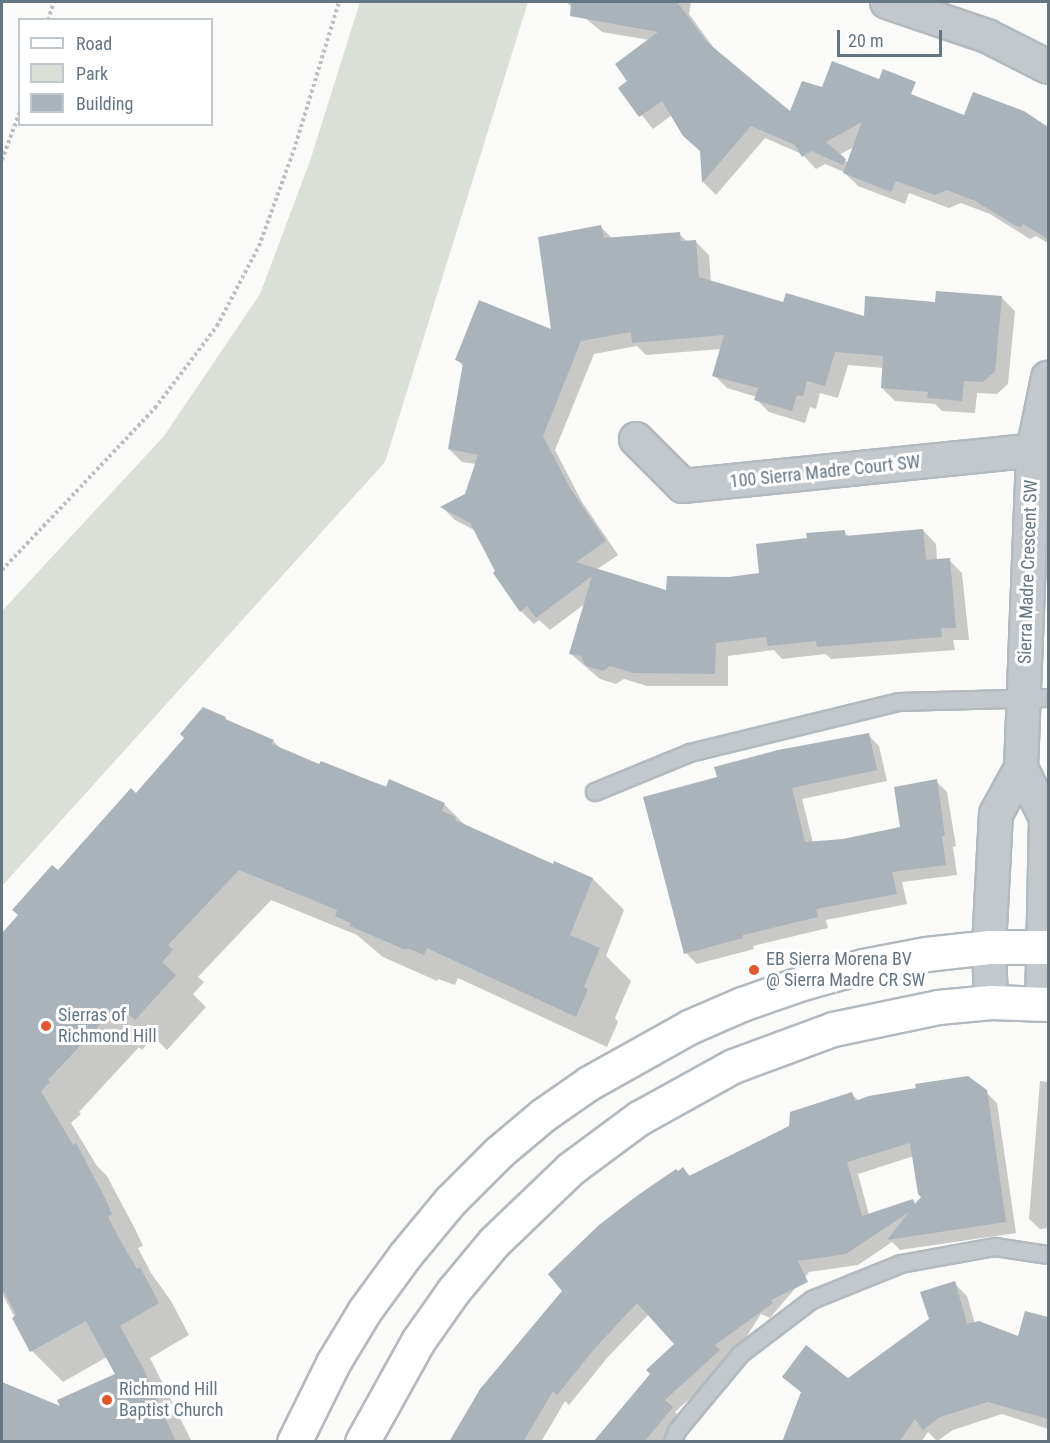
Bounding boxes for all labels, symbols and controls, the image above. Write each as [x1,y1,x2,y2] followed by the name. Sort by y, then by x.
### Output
[18,18,213,126] legend
[840,18,945,56] scale bar
[848,30,883,51] text: 20 m
[76,33,112,54] text: Road
[76,63,108,84] text: Park
[76,93,133,114] text: Building
[729,451,921,493] street label: 100 Sierra Madre Court SW
[1014,479,1042,665] street label: Sierra Madre Crescent SW
[766,949,925,992] place label: EB Sierra Morena BV @ Sierra Madre CR SW
[747,963,761,977] marker: EB Sierra Morena BV @ Sierra Madre CR SW
[58,1005,157,1048] place label: Sierras of Richmond Hill
[39,1019,53,1033] marker: Sierras of Richmond Hill
[119,1379,223,1422] place label: Richmond Hill Baptist Church
[100,1393,114,1407] marker: Richmond Hill Baptist Church

